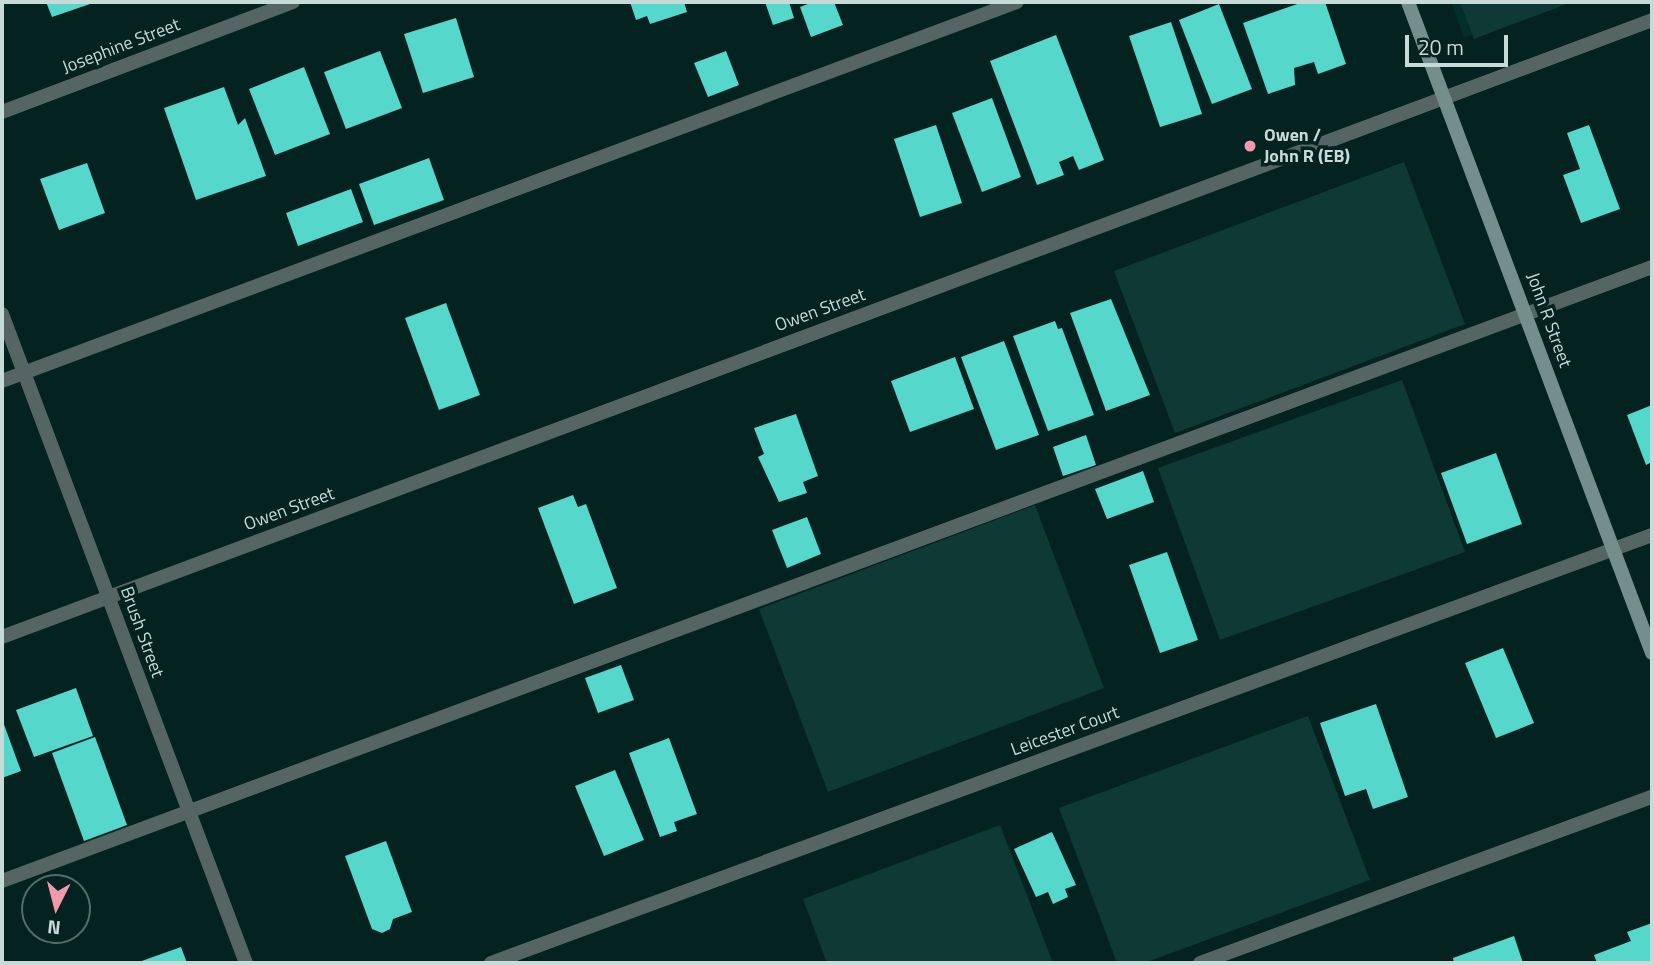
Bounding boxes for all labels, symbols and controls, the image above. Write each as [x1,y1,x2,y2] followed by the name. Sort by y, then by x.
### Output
[59,14,183,78] street label: Josephine Street
[1409,21,1512,65] scale bar
[1418,31,1464,63] text: 20 m
[1264,125,1350,168] place label: Owen / John R (EB)
[1242,138,1258,154] marker: Owen / John R (EB)
[1522,270,1576,370] street label: John R Street
[772,284,868,336] street label: Owen Street
[241,483,337,535] street label: Owen Street
[116,584,168,680] street label: Brush Street
[1008,701,1122,761] street label: Leicester Court
[21,874,91,944] north arrow
[46,913,62,944] text: N

